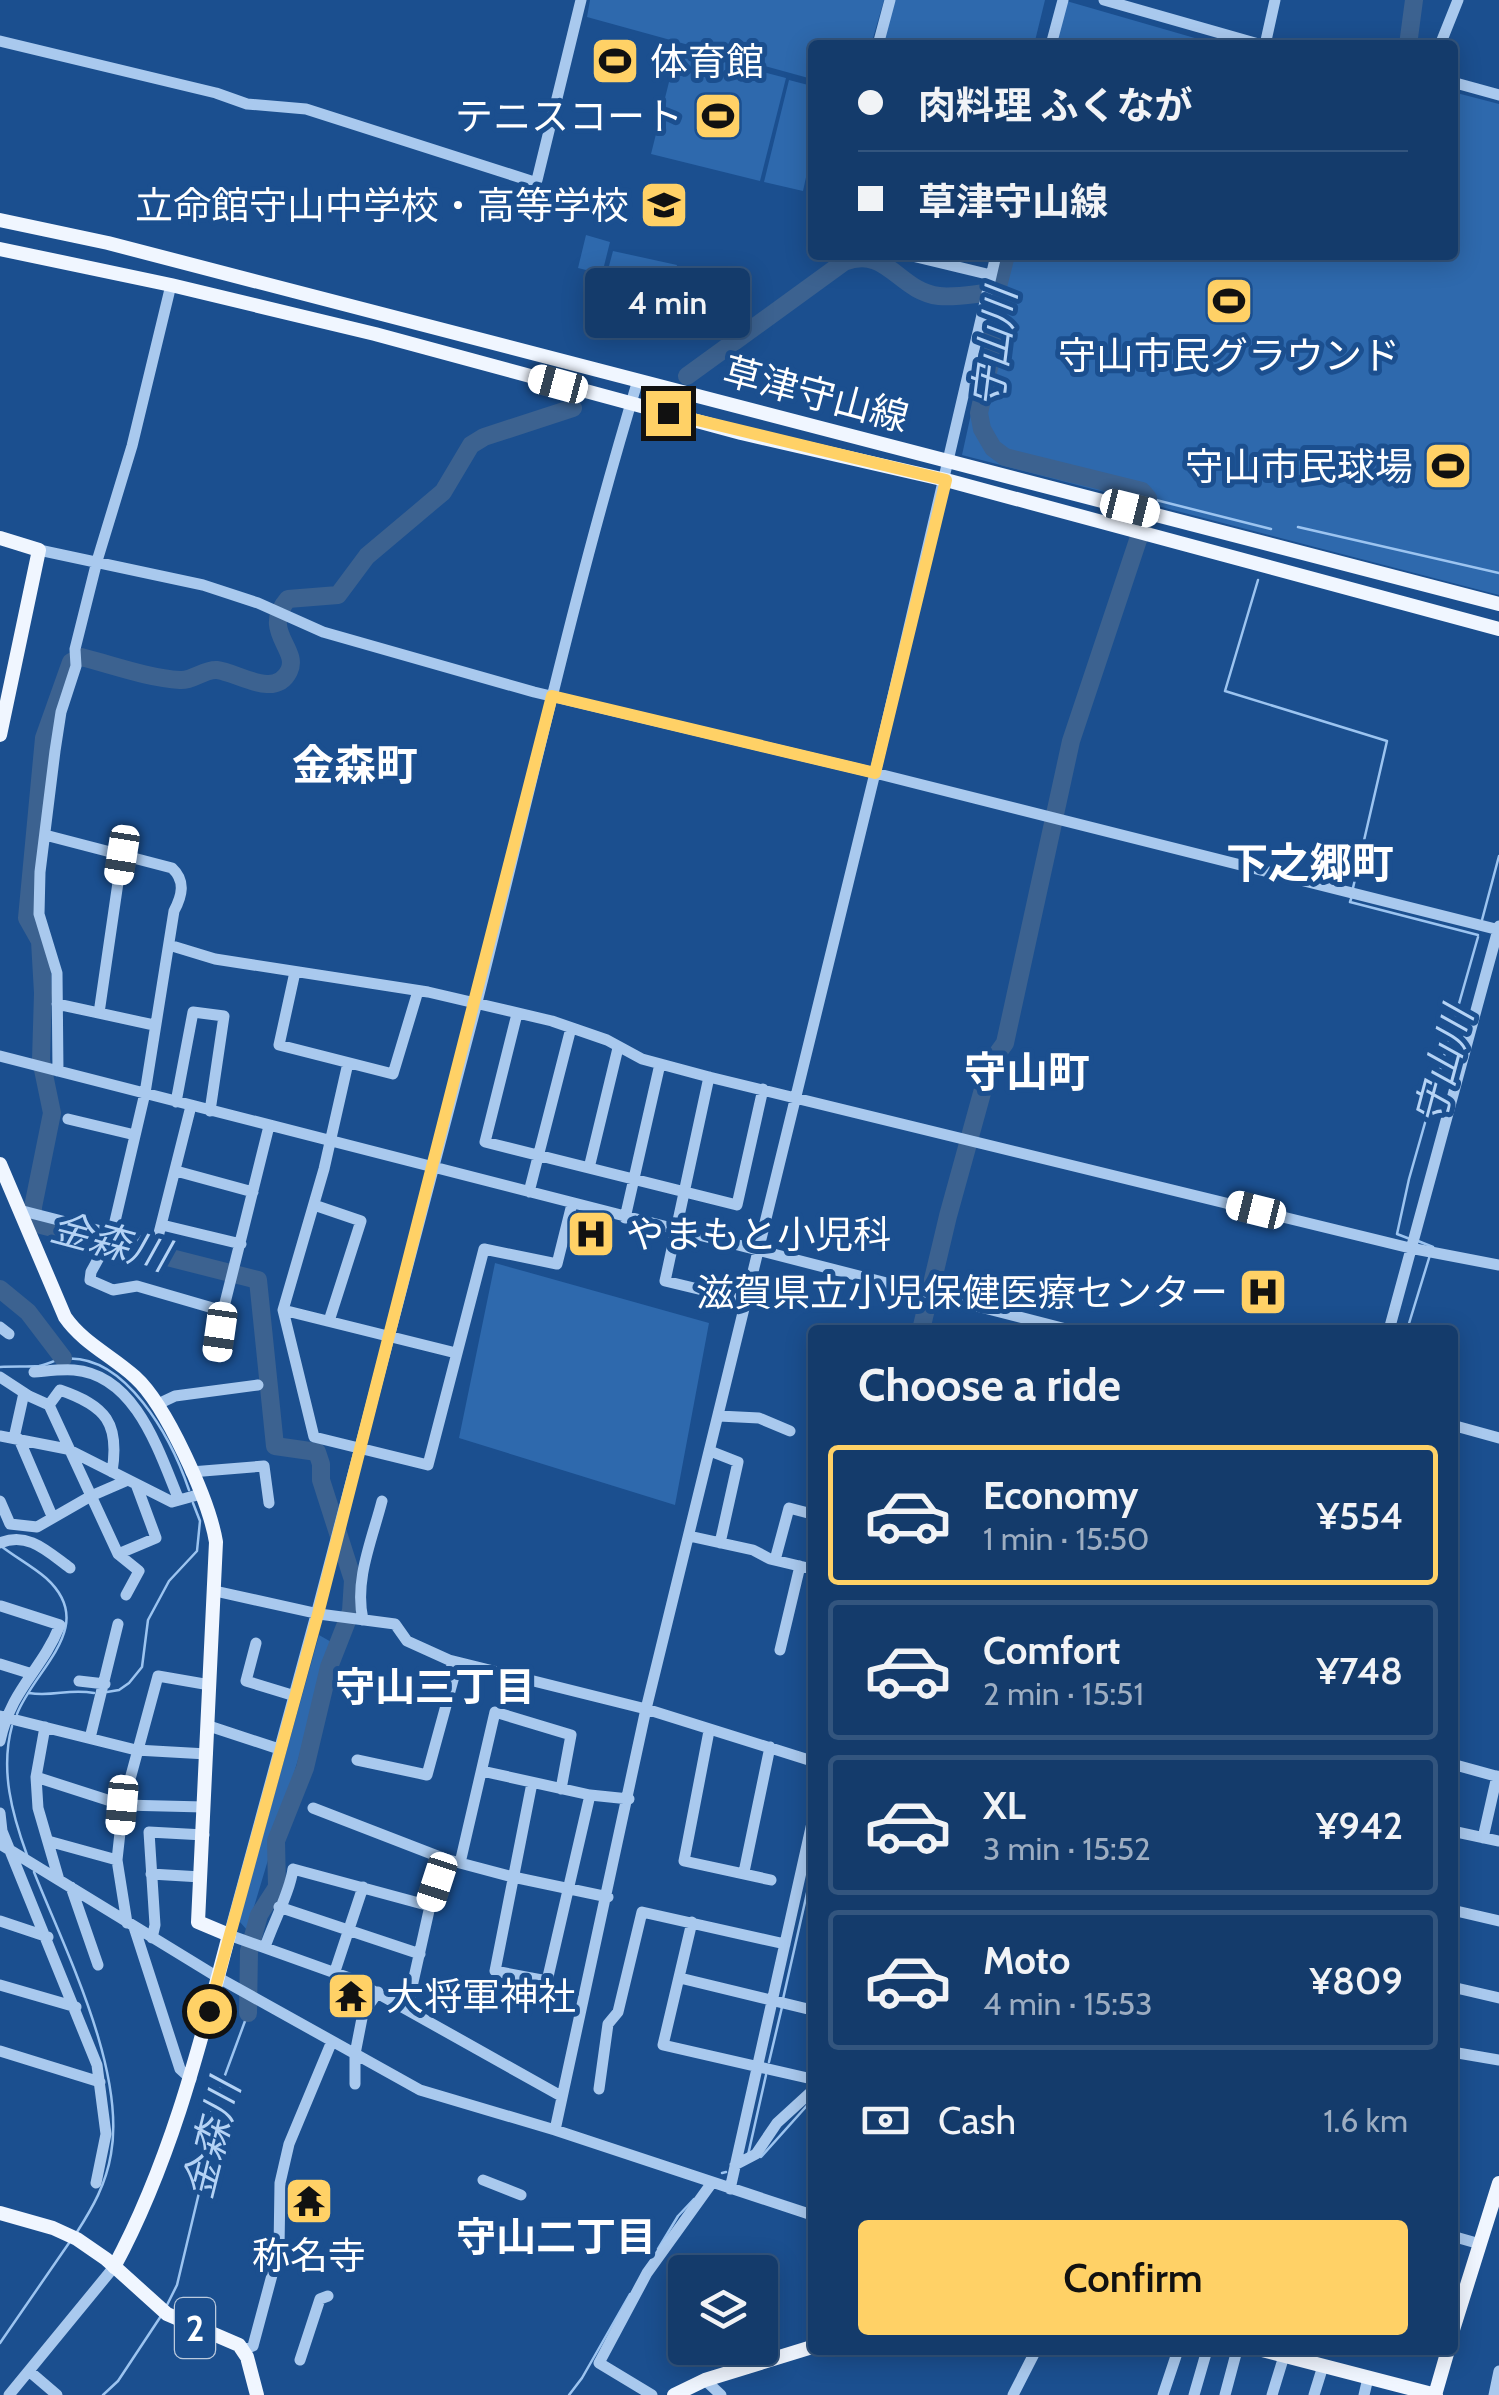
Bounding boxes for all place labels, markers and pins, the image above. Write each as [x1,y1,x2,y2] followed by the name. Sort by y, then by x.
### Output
[589,35,641,87] sports icon: 体育館
[650,38,764,85] place label: 体育館
[692,90,744,142] sports icon: テニスコート
[455,93,683,140] place label: テニスコート
[638,179,690,231] school or university icon: 立命館守山中学校・高等学校
[135,182,629,229] place label: 立命館守山中学校・高等学校
[1203,275,1255,327] sports icon: 守山市民グラウンド
[1058,332,1400,379] place label: 守山市民グラウンド
[1422,440,1474,492] sports icon: 守山市民球場
[1185,443,1413,490] place label: 守山市民球場
[565,1208,617,1260] hospital icon: やまもと小児科
[626,1211,891,1258] place label: やまもと小児科
[1237,1266,1289,1318] hospital icon: 滋賀県立小児保健医療センター
[696,1269,1228,1316] place label: 滋賀県立小児保健医療センター
[325,1970,377,2022] temple icon: 大将軍神社
[386,1973,576,2020] place label: 大将軍神社
[283,2175,335,2227] temple icon: 称名寺
[252,2232,366,2279] place label: 称名寺

